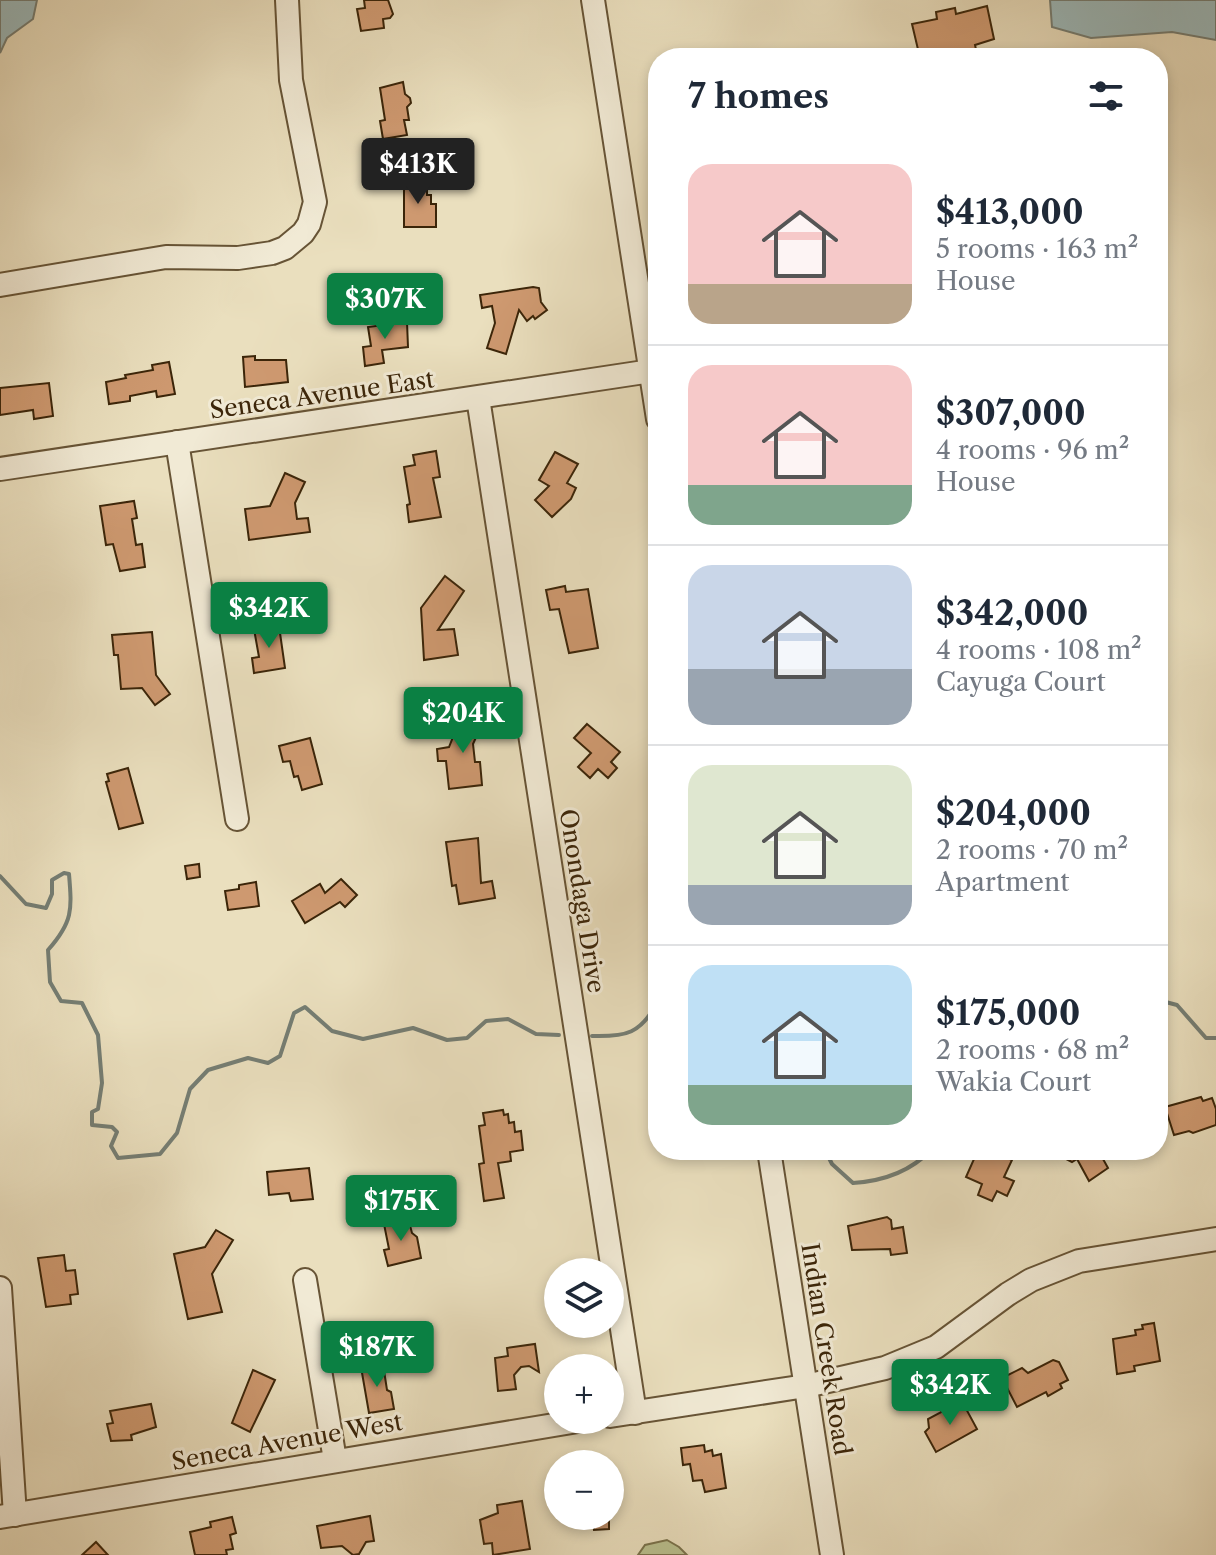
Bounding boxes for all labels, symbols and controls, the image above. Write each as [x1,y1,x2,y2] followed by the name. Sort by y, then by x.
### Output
[1084,74,1128,118] icon: filters
[688,75,829,117] text: 7 homes
[362,138,474,206] pin: $413K
[379,148,457,180] text: $413K
[936,191,1084,233] text: $413,000
[752,196,848,292] icon: home
[936,233,1138,265] text: 5 rooms · 163 m²
[936,265,1016,297] text: House
[329,273,441,341] pin: $307K
[345,283,425,315] text: $307K
[208,364,437,425] street label: Seneca Avenue East
[936,392,1086,434] text: $307,000
[752,397,848,493] icon: home
[936,434,1129,466] text: 4 rooms · 96 m²
[936,466,1016,498] text: House
[213,582,325,650] pin: $342K
[229,592,309,624] text: $342K
[936,592,1088,634] text: $342,000
[752,597,848,693] icon: home
[936,634,1142,666] text: 4 rooms · 108 m²
[936,666,1106,698] text: Cayuga Court
[407,687,519,755] pin: $204K
[422,697,504,729] text: $204K
[936,792,1091,834] text: $204,000
[752,797,848,893] icon: home
[554,807,611,995] street label: Onondaga Drive
[936,834,1128,866] text: 2 rooms · 70 m²
[936,866,1069,898] text: Apartment
[936,992,1080,1034] text: $175,000
[752,997,848,1093] icon: home
[936,1034,1129,1066] text: 2 rooms · 68 m²
[936,1066,1091,1098] text: Wakia Court
[345,1175,457,1243] pin: $175K
[364,1185,438,1217] text: $175K
[795,1241,858,1457] street label: Indian Creek Road
[544,1258,624,1530] map controls
[544,1258,624,1338] button: layers
[321,1321,433,1389] pin: $187K
[339,1331,415,1363] text: $187K
[544,1354,624,1434] button: +
[894,1359,1006,1427] pin: $342K
[910,1369,990,1401] text: $342K
[169,1407,405,1476] street label: Seneca Avenue West
[544,1450,624,1530] button: −

